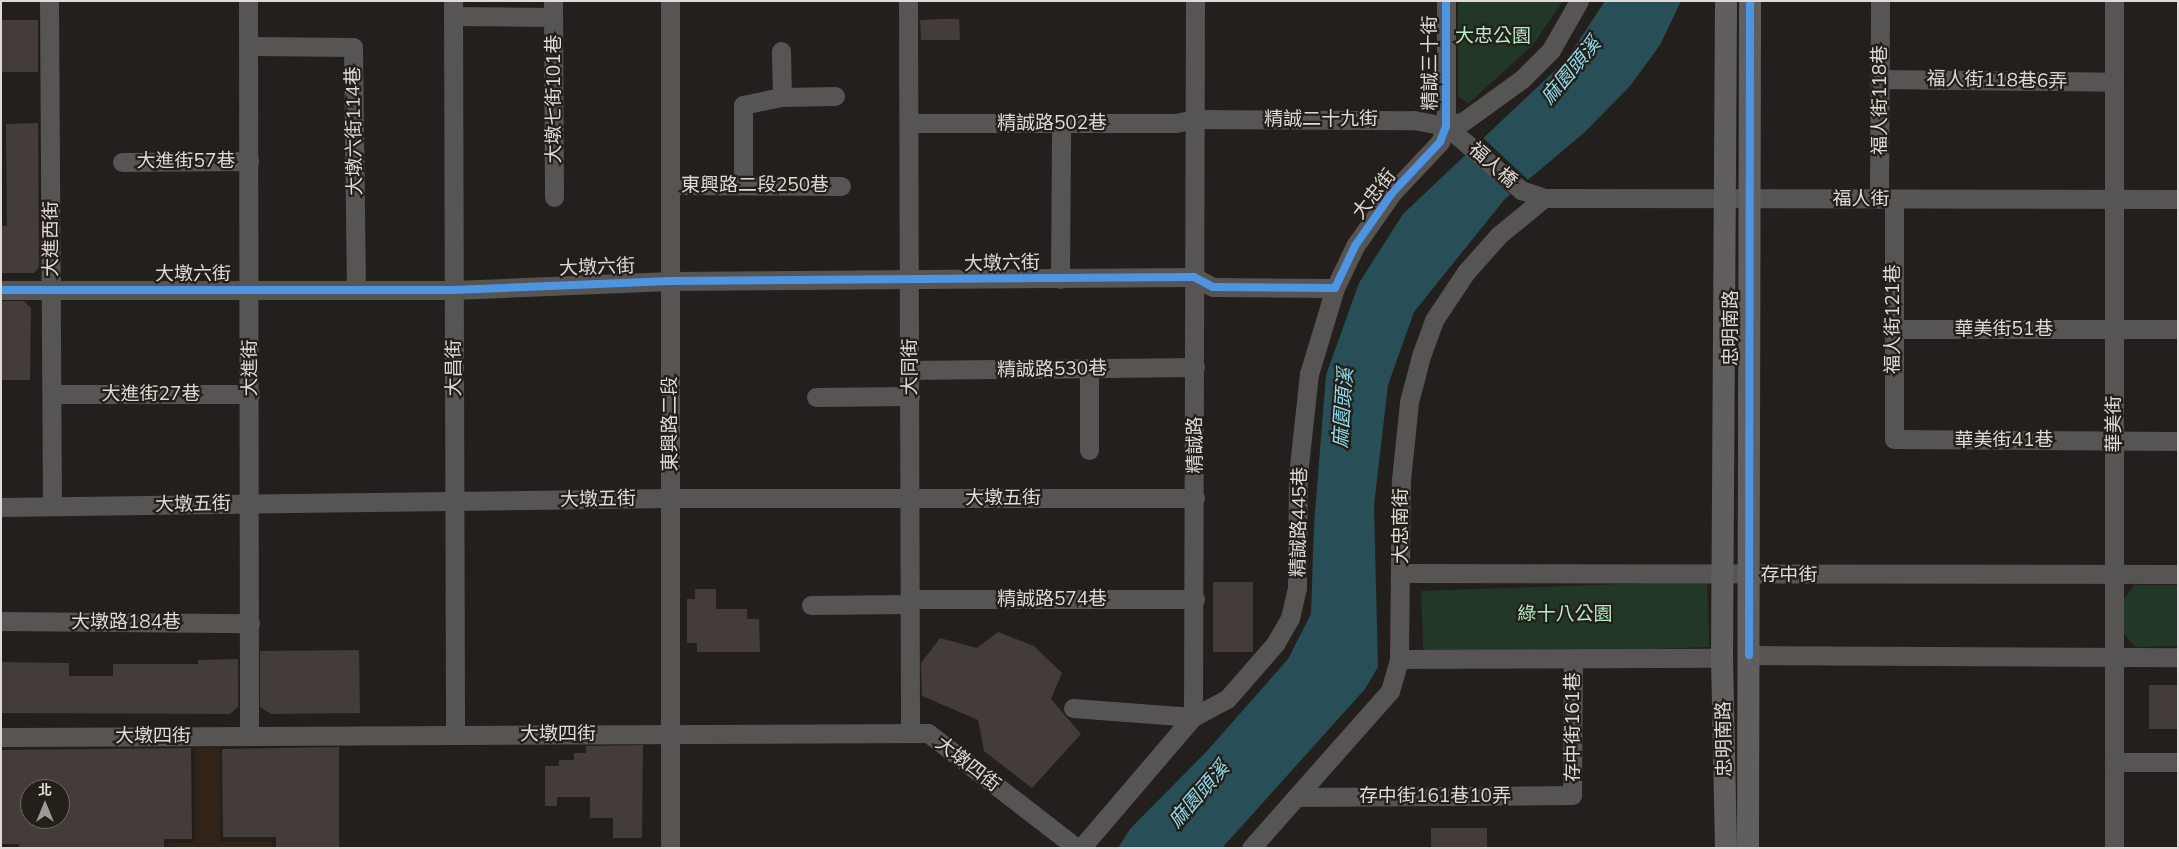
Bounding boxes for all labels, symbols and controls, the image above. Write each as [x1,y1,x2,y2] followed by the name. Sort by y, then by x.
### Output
[1419,16,1441,110] street label: 精誠三十街
[1455,25,1531,47] park label: 大忠公園
[1535,32,1605,108] water label: 麻園頭溪
[543,34,565,164] street label: 大墩七街101巷
[1869,45,1891,155] street label: 福人街118巷
[341,66,367,196] street label: 大墩六街114巷
[1927,67,2067,93] street label: 福人街118巷6弄
[1264,108,1378,130] street label: 精誠二十九街
[997,112,1107,134] street label: 精誠路502巷
[1464,137,1522,193] street label: 福人橋
[137,150,235,172] street label: 大進街57巷
[1347,165,1401,223] street label: 大忠街
[681,174,829,196] street label: 東興路二段250巷
[1833,188,1889,210] street label: 福人街
[40,201,62,277] street label: 大進西街
[964,251,1040,275] street label: 大墩六街
[559,254,635,280] street label: 大墩六街
[155,263,231,285] street label: 大墩六街
[1882,264,1904,374] street label: 福人街121巷
[1720,290,1742,366] street label: 忠明南路
[1955,318,2053,340] street label: 華美街51巷
[899,339,921,395] street label: 大同街
[239,340,261,396] street label: 大進街
[443,340,465,396] street label: 大昌街
[997,357,1107,381] street label: 精誠路530巷
[1327,367,1357,449] water label: 麻園頭溪
[659,377,681,471] street label: 東興路二段
[102,383,200,405] street label: 大進街27巷
[2103,396,2125,452] street label: 華美街
[1184,417,1206,473] street label: 精誠路
[1955,429,2053,451] street label: 華美街41巷
[1287,467,1311,577] street label: 精誠路445巷
[560,487,636,511] street label: 大墩五街
[965,487,1041,509] street label: 大墩五街
[1390,488,1412,564] street label: 大忠南街
[155,492,231,516] street label: 大墩五街
[1761,564,1817,586] street label: 存中街
[997,588,1107,610] street label: 精誠路574巷
[1518,603,1612,625] park label: 綠十八公園
[71,611,181,633] street label: 大墩路184巷
[1562,672,1584,782] street label: 存中街161巷
[1712,701,1736,777] street label: 忠明南路
[520,723,596,745] street label: 大墩四街
[115,725,191,747] street label: 大墩四街
[931,732,1005,796] street label: 大墩四街
[1163,756,1233,832] water label: 麻園頭溪
[20,779,70,829] north arrow
[38,781,52,799] text: 北
[1359,785,1511,807] street label: 存中街161巷10弄

